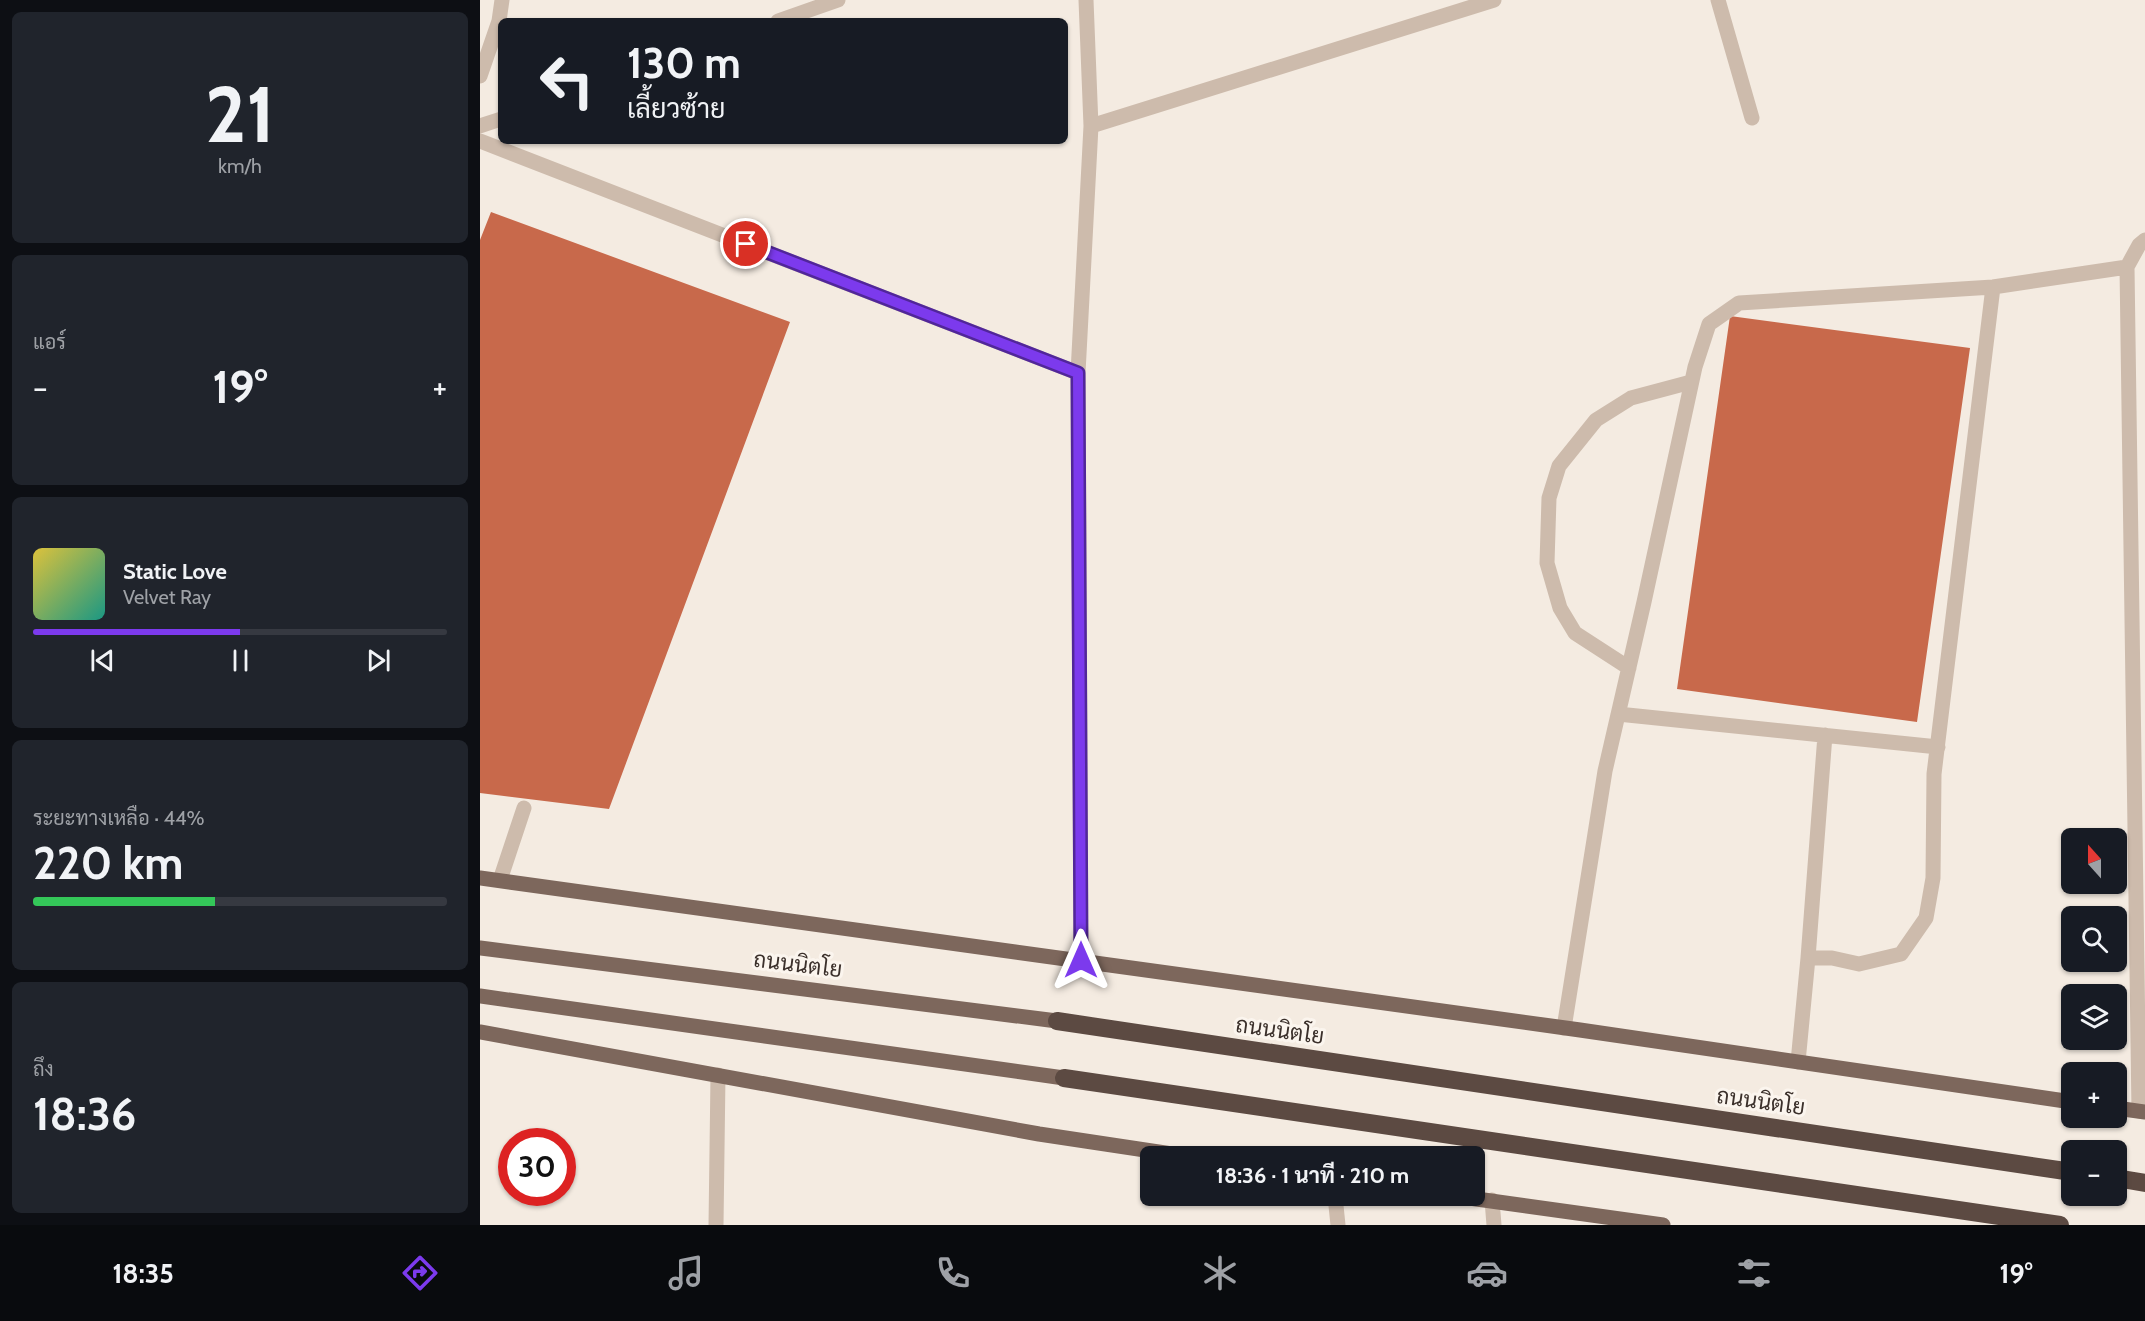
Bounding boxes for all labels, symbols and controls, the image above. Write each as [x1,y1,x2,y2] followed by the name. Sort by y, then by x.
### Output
[627,37,741,89] text: 130 m
[528,42,606,120] icon: left
[205,67,275,162] text: 21
[627,92,725,125] text: เลี้ยวซ้าย
[218,154,262,178] text: km/h
[720,218,771,269] pin
[729,227,762,260] icon: arrive
[33,330,66,354] text: แอร์
[213,360,267,414] text: 19°
[33,367,48,407] text: −
[432,367,447,407] text: +
[123,558,227,585] text: Static Love
[123,585,211,609] text: Velvet Ray
[86,644,119,677] icon: previous
[224,644,257,677] icon: pause
[362,644,395,677] icon: next
[33,806,205,830] text: ระยะทางเหลือ · 44%
[2061,828,2127,894] north arrow
[2061,828,2127,1206] map controls
[33,836,183,890] text: 220 km
[2061,906,2127,972] button: search
[1049,928,1113,992] position arrow
[752,945,844,983] street label: ถนนนิตโย
[2061,984,2127,1050] button: layers
[1234,1010,1326,1050] street label: ถนนนิตโย
[33,1057,54,1081] text: ถึง
[2061,1062,2127,1128] button: +
[1715,1081,1807,1121] street label: ถนนนิตโย
[33,1087,136,1141] text: 18:36
[498,1128,576,1206] speed limit sign: 30
[2061,1140,2127,1206] button: −
[1216,1162,1409,1189] text: 18:36 · 1 นาที · 210 m
[399,1252,441,1294] icon: directions
[665,1252,707,1294] icon: music
[932,1252,974,1294] icon: phone
[1199,1252,1241,1294] icon: climate
[1466,1252,1508,1294] icon: car
[1733,1252,1775,1294] icon: filters
[112,1257,174,1290] text: 18:35
[2000,1257,2032,1290] text: 19°

